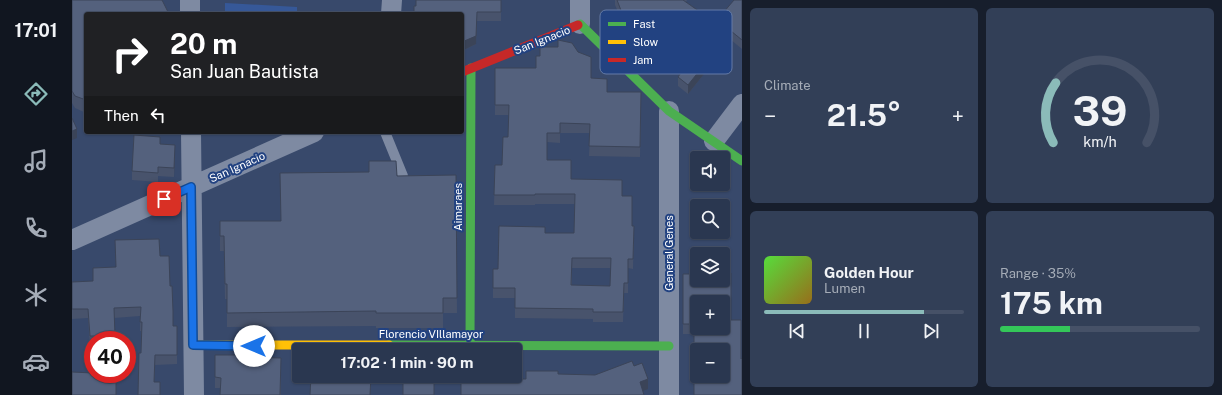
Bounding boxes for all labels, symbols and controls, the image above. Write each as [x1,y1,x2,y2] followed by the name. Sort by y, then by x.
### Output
[600,10,732,74] legend
[633,18,655,30] text: Fast
[14,20,58,41] text: 17:01
[512,23,572,57] street label: San Ignacio
[170,27,237,60] text: 20 m
[104,28,156,80] icon: right
[633,36,659,48] text: Slow
[633,54,653,66] text: Jam
[170,61,319,82] text: San Juan Bautista
[764,78,811,93] text: Climate
[22,80,50,108] icon: directions
[1073,86,1127,135] text: 39
[827,97,901,133] text: 21.5°
[764,103,776,129] text: −
[952,103,964,129] text: +
[147,104,169,126] icon: left
[104,107,139,124] text: Then
[1083,133,1117,150] text: km/h
[22,147,50,175] icon: music
[207,149,267,185] street label: San Ignacio
[690,151,730,383] map controls
[690,151,730,191] button: sound
[147,182,181,216] pin
[452,183,464,231] street label: Aimaraes
[153,188,175,210] icon: arrive
[690,199,730,239] button: search
[22,214,50,242] icon: phone
[663,215,675,291] street label: General Genes
[690,247,730,287] button: layers
[824,264,914,281] text: Golden Hour
[1000,266,1076,281] text: Range · 35%
[22,281,50,309] icon: climate
[824,281,865,296] text: Lumen
[1000,285,1103,321] text: 175 km
[690,295,730,335] button: +
[786,320,808,342] icon: previous
[853,320,875,342] icon: pause
[920,320,942,342] icon: next
[233,325,275,367] position arrow
[379,328,483,340] street label: Florencio VIllamayor
[84,331,136,383] speed limit sign: 40
[690,343,730,383] button: −
[22,348,50,376] icon: car
[341,354,473,371] text: 17:02 · 1 min · 90 m

